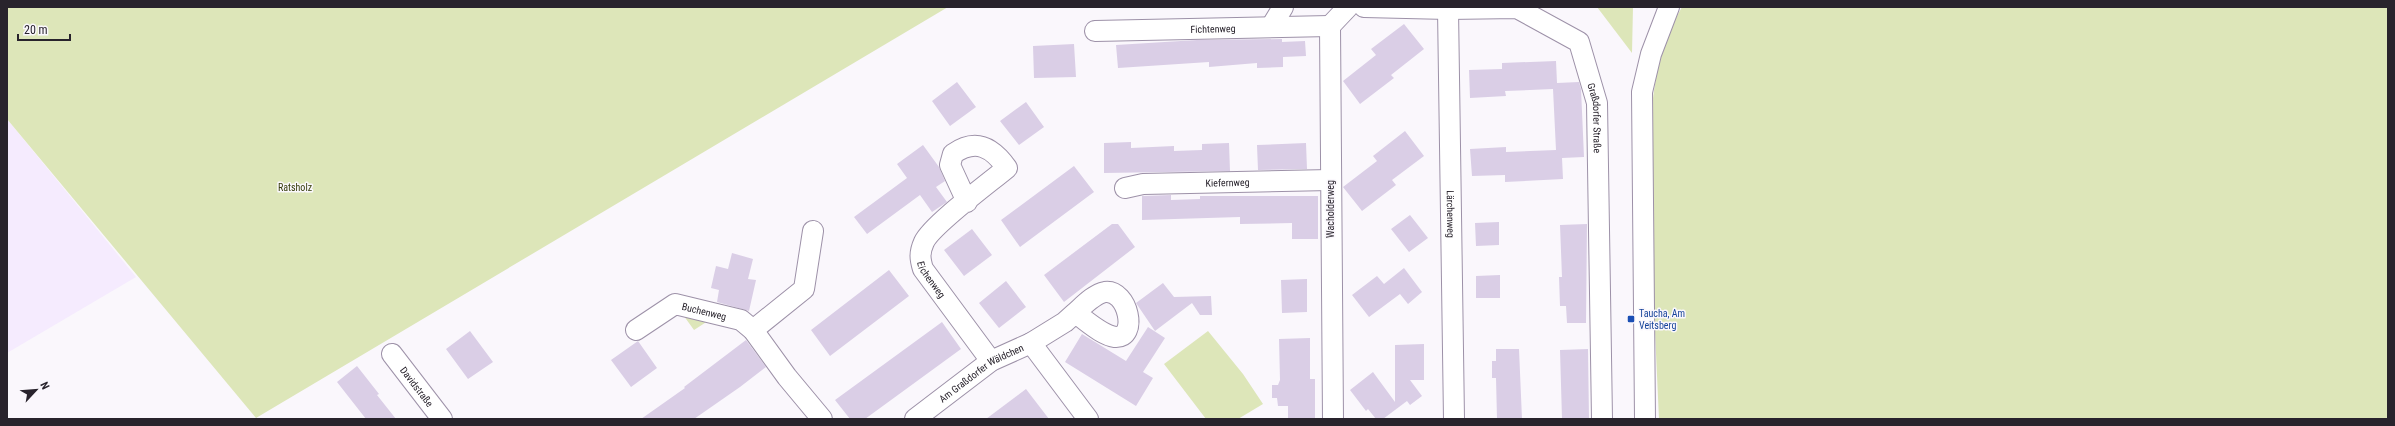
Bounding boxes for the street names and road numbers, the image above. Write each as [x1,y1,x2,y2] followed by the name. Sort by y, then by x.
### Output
[1190,23,1236,34] street label: Fichtenweg
[1586,82,1603,153] street label: Graßdorfer Straße
[1205,176,1250,188] street label: Kiefernweg
[1325,180,1336,238] street label: Wacholderweg
[1445,190,1457,238] street label: Lärchenweg
[916,260,948,300] street label: Eichenweg
[681,300,728,322] street label: Buchenweg
[937,342,1025,404] street label: Am Graßdorfer Wäldchen
[398,364,436,409] street label: Davidstraße

